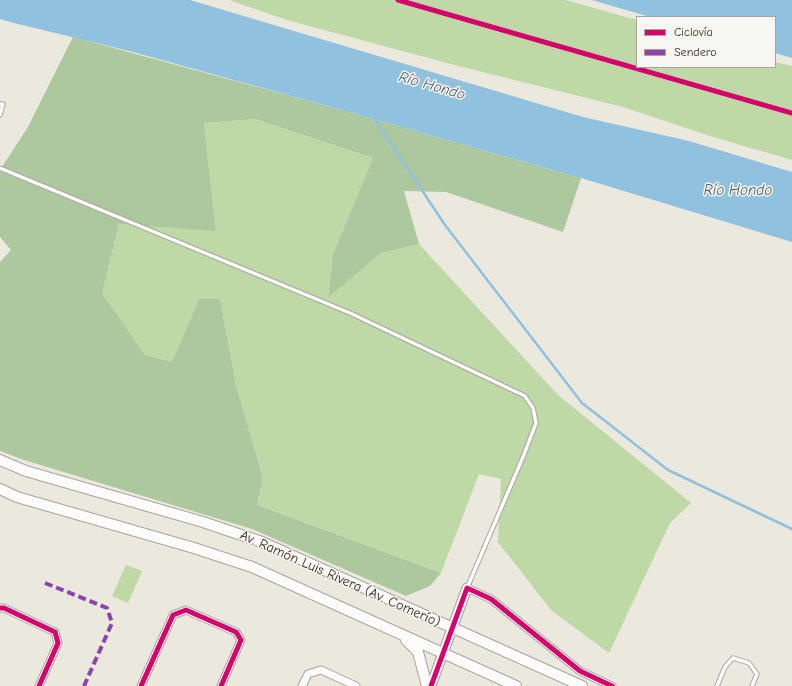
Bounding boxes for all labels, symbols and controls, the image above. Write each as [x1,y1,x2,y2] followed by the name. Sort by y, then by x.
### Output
[636,16,776,68] legend
[674,25,713,39] text: Ciclovía
[674,45,717,59] text: Sendero
[397,68,467,104] water label: Río Hondo
[704,182,772,200] water label: Río Hondo
[237,527,443,631] street label: Av. Ramón Luis Rivera (Av. Comerío)

